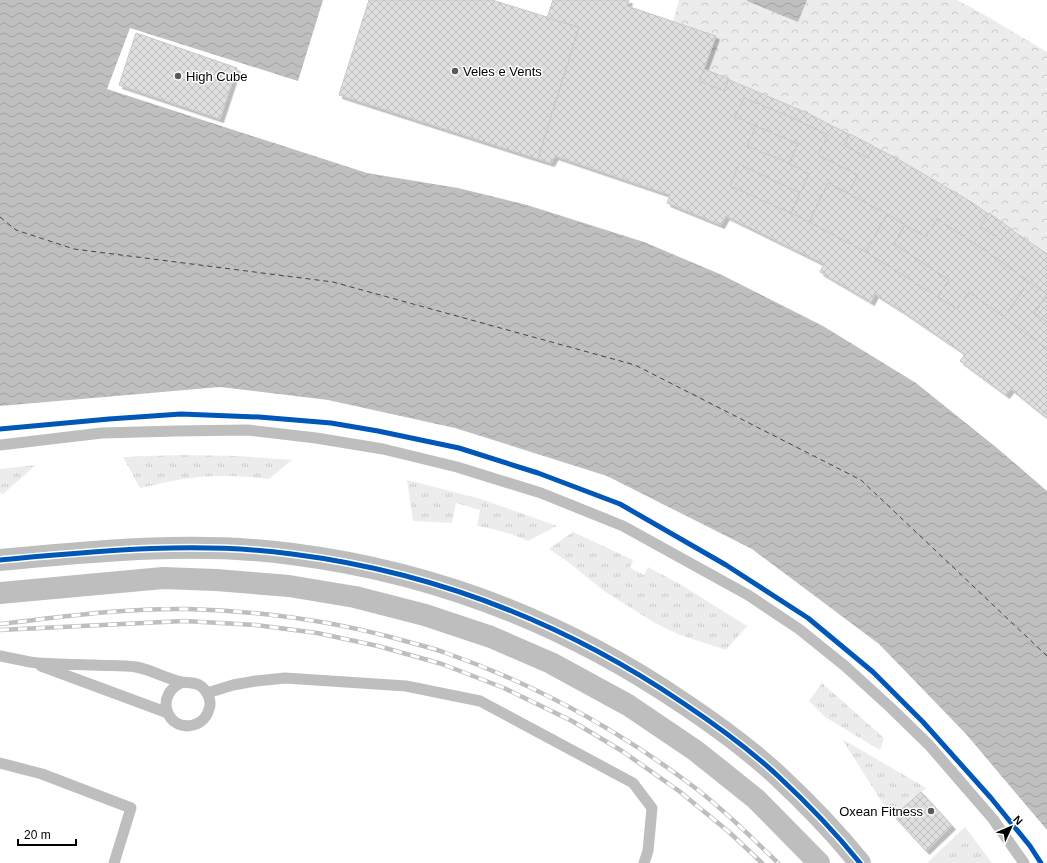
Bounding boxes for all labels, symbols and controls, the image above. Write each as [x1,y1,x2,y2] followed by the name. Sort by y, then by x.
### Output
[463,64,542,79] place label: Veles e Vents
[450,66,460,76] marker: Veles e Vents
[186,69,247,84] place label: High Cube
[173,71,183,81] marker: High Cube
[839,804,923,819] place label: Oxean Fitness
[926,806,936,816] marker: Oxean Fitness
[991,807,1031,847] north arrow
[1011,813,1025,827] text: N
[18,821,76,847] scale bar
[24,828,51,842] text: 20 m

